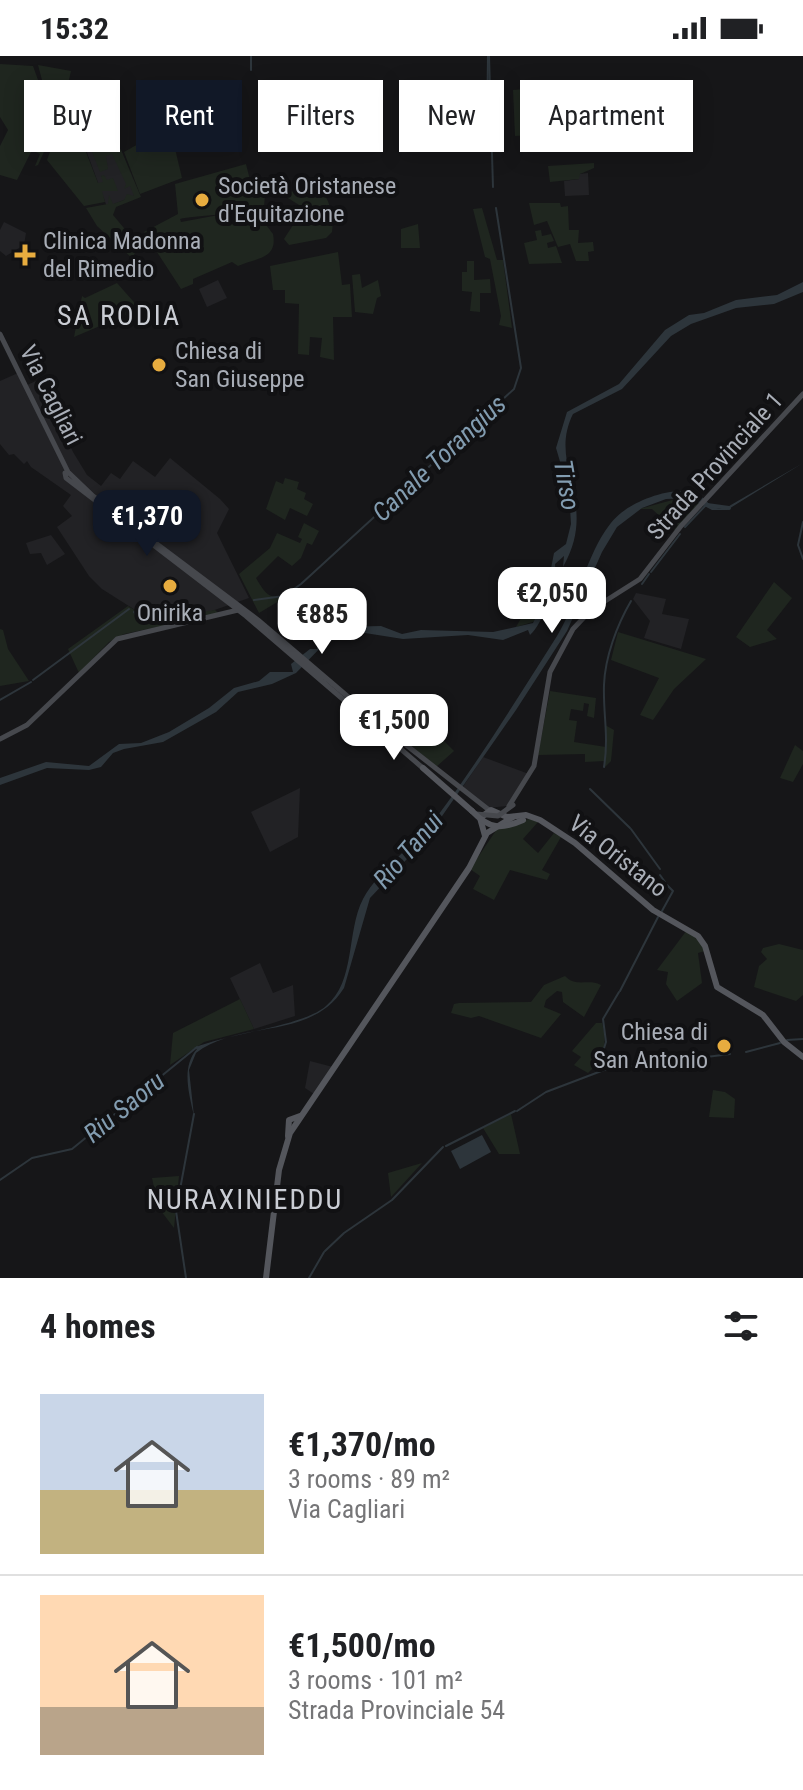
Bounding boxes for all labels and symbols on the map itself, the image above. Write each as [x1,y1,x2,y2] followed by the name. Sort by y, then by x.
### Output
[218,172,396,228] place label: Società Oristanese d'Equitazione
[193,191,211,209] marker: Società Oristanese d'Equitazione
[43,227,201,283] place label: Clinica Madonna del Rimedio
[14,244,36,266] marker: Clinica Madonna del Rimedio
[57,299,181,332] district label: SA RODIA
[175,337,304,393] place label: Chiesa di San Giuseppe
[14,340,88,450] street label: Via Cagliari
[150,356,168,374] marker: Chiesa di San Giuseppe
[641,387,789,545] street label: Strada Provinciale 1
[366,389,512,527] water label: Canale Torangius
[548,457,586,513] water label: Tirso
[82,490,212,558] pin: €1,370
[487,567,617,635] pin: €2,050
[161,577,179,595] marker: Onirika
[275,588,369,656] pin: €885
[137,599,203,627] place label: Onirika
[329,694,459,762] pin: €1,500
[367,806,449,894] water label: Rio Tanui
[564,809,672,903] street label: Via Oristano
[593,1018,708,1074] place label: Chiesa di San Antonio
[715,1037,733,1055] marker: Chiesa di San Antonio
[78,1065,170,1149] water label: Riu Saoru
[147,1183,343,1216] district label: NURAXINIEDDU

